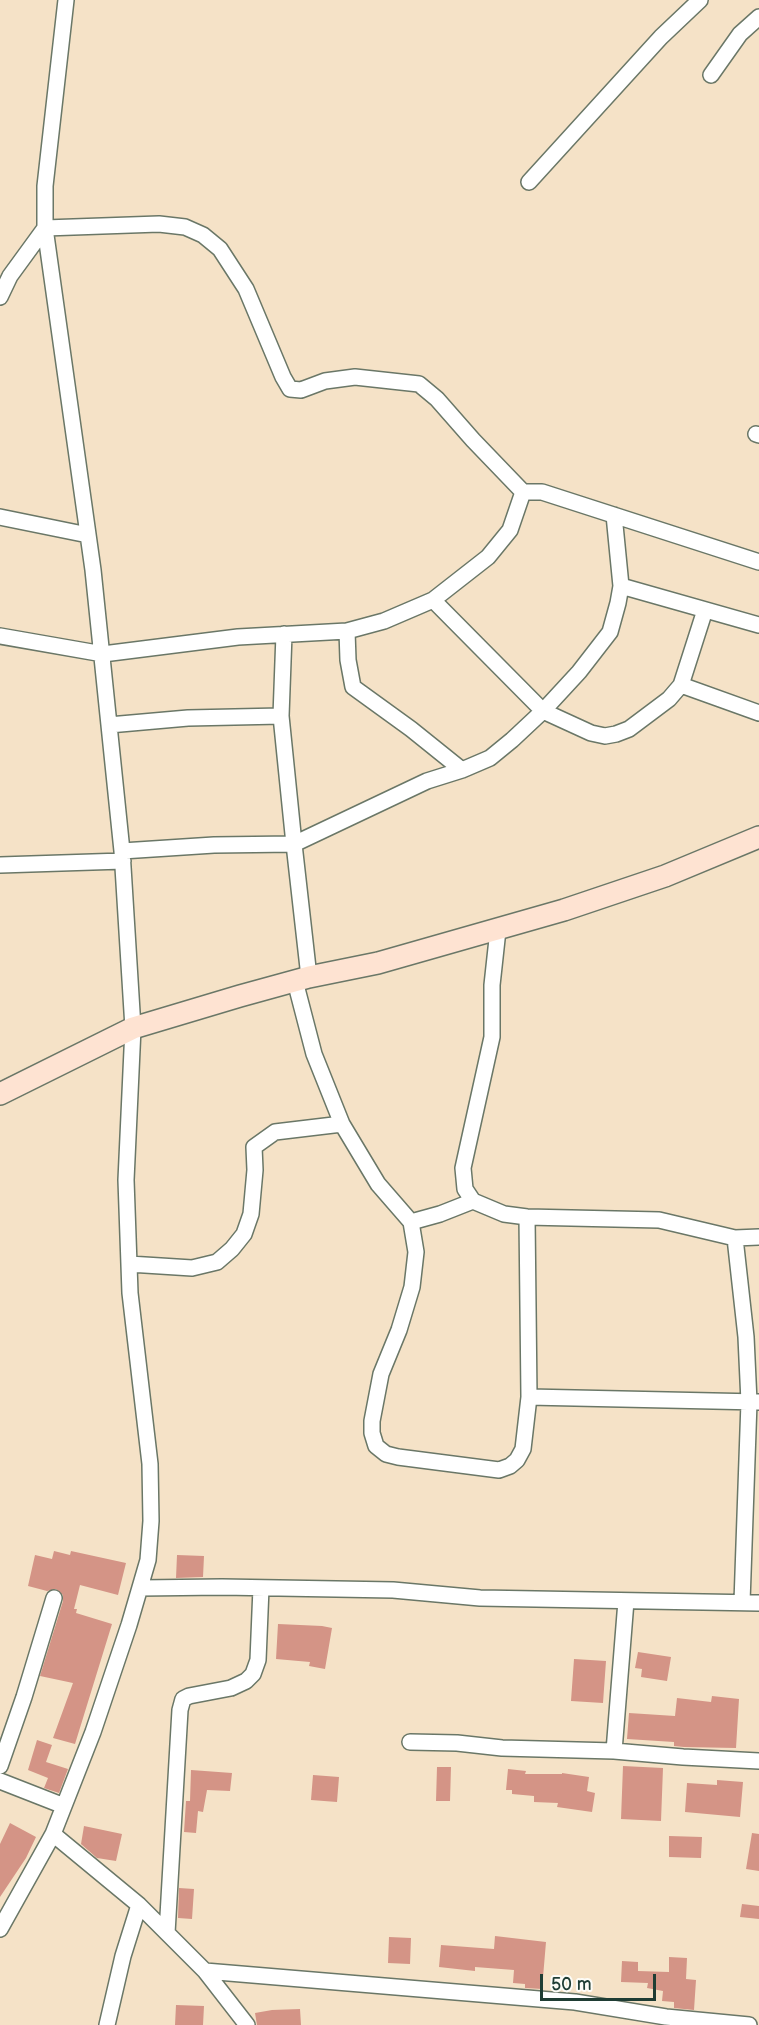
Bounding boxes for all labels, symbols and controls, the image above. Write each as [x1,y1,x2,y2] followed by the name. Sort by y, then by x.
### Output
[543,1962,658,2000] scale bar
[551,1974,592,1995] text: 50 m

